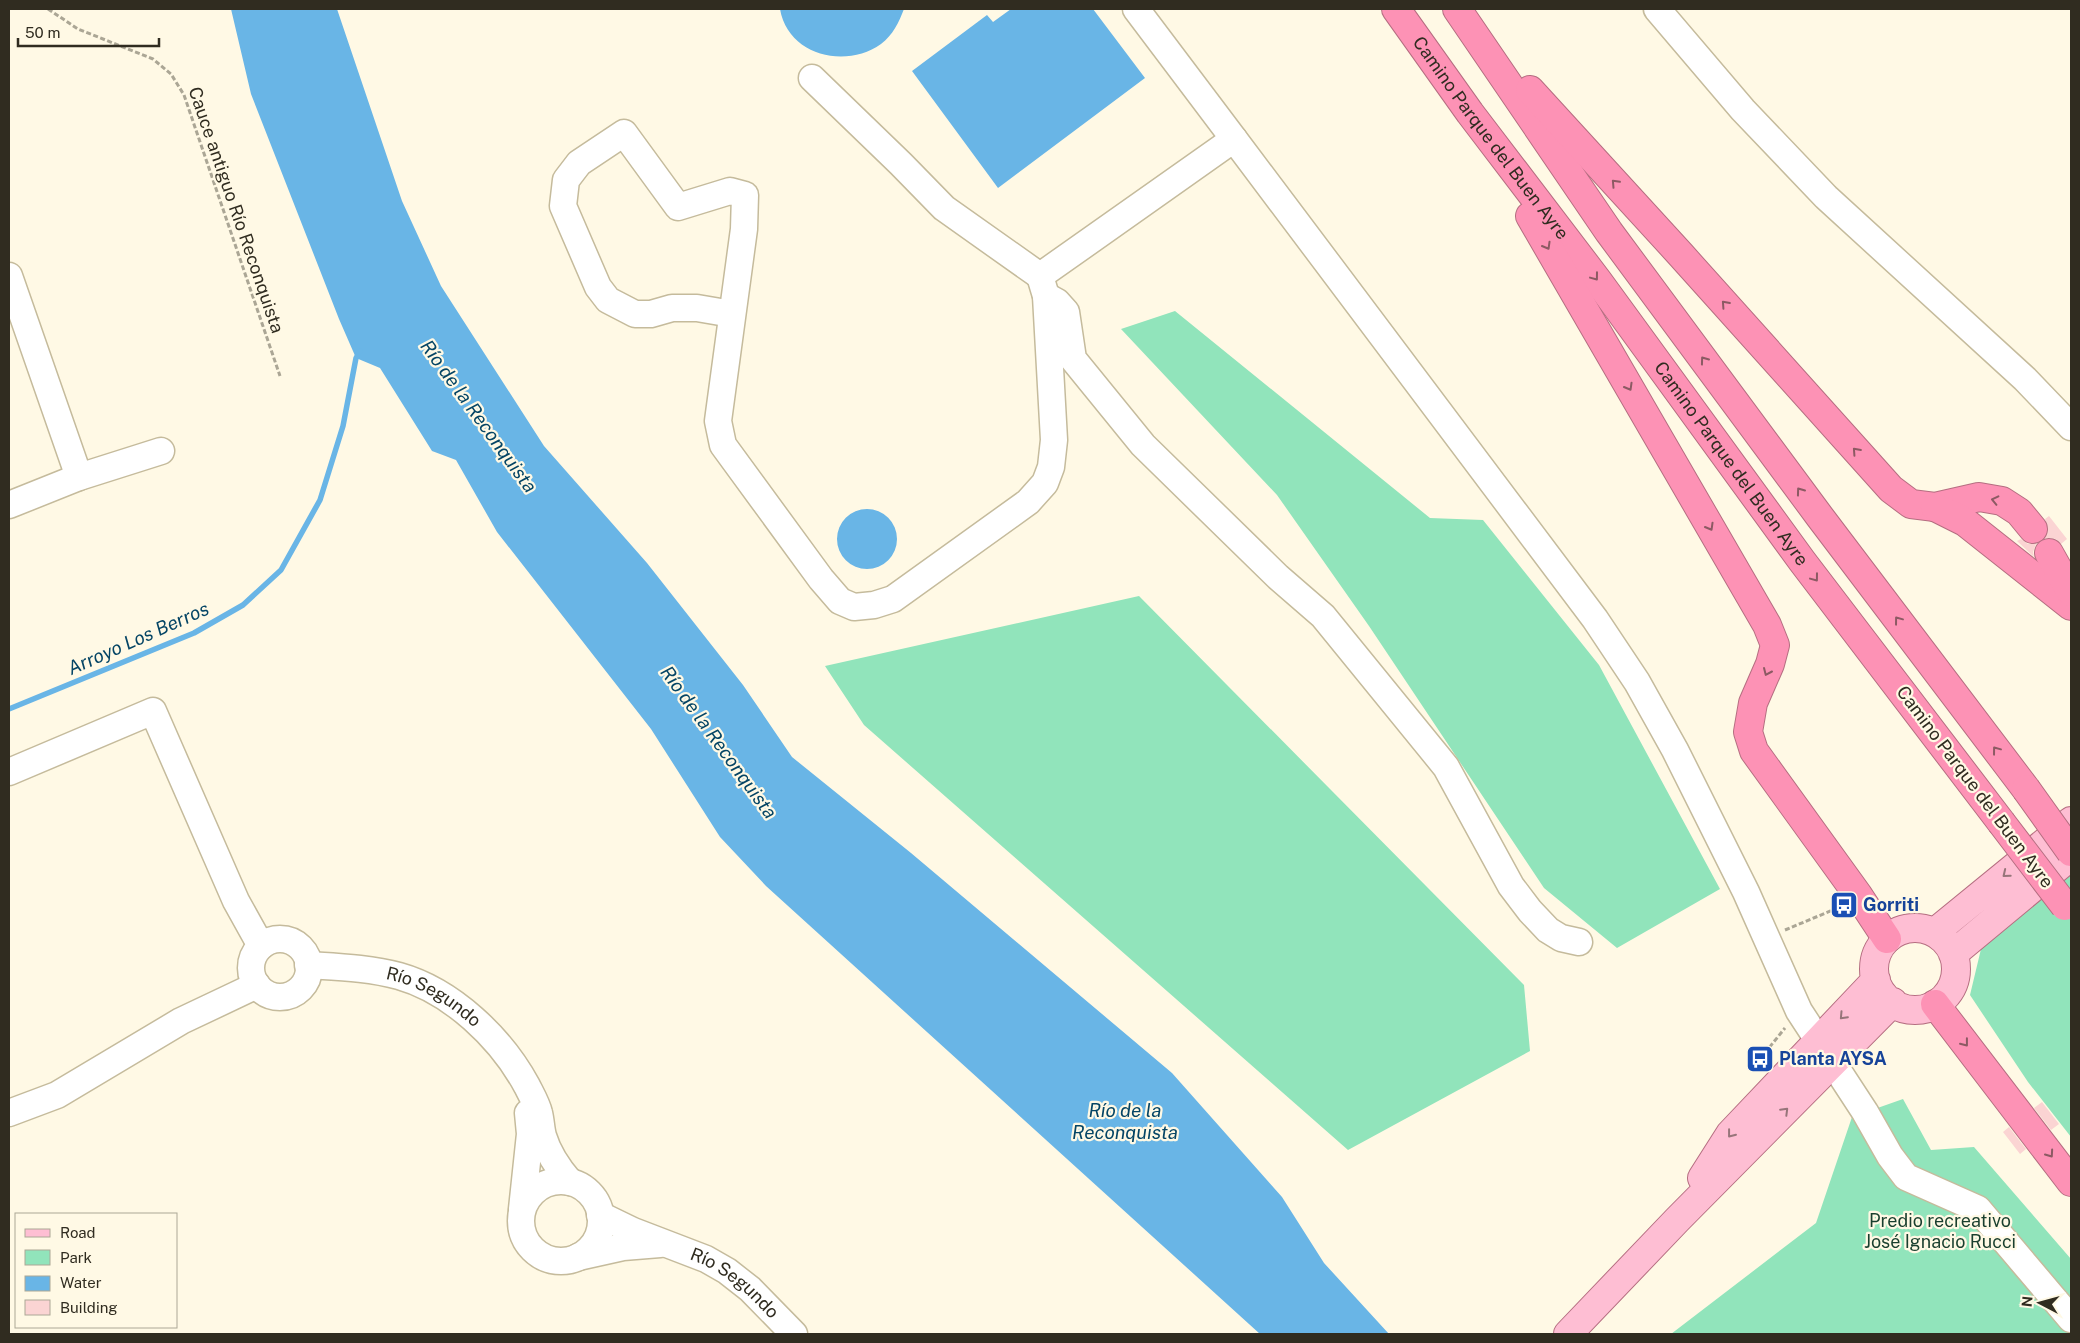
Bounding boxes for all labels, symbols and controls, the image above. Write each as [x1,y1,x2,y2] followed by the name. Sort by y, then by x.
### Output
[18,15,159,47] scale bar
[25,24,60,41] text: 50 m
[1409,32,1573,243] street label: Camino Parque del Buen Ayre
[184,84,289,336] street label: Cauce antiguo Río Reconquista
[1612,180,1621,189] one-way arrow
[1541,241,1551,250] one-way arrow
[1589,271,1598,281] one-way arrow
[1721,300,1730,309] one-way arrow
[416,335,542,497] water label: Río de la Reconquista
[1701,356,1710,366] one-way arrow
[1650,357,1813,570] street label: Camino Parque del Buen Ayre
[1622,381,1632,390] one-way arrow
[1853,447,1862,456] one-way arrow
[1797,487,1806,496] one-way arrow
[1991,495,2000,506] one-way arrow
[1704,522,1714,531] one-way arrow
[1809,572,1818,582] one-way arrow
[64,597,212,679] water label: Arroyo Los Berros
[1895,616,1904,626] one-way arrow
[656,661,782,823] water label: Río de la Reconquista
[1763,667,1774,676] one-way arrow
[1893,682,2058,892] street label: Camino Parque del Buen Ayre
[1994,747,2002,756] one-way arrow
[2003,868,2012,877] one-way arrow
[1829,890,1859,920] bus stop icon: Gorriti
[1863,894,1919,915] place label: Gorriti
[384,962,486,1031] street label: Río Segundo
[1840,1010,1849,1019] one-way arrow
[1959,1037,1968,1046] one-way arrow
[1745,1044,1775,1074] bus stop icon: Planta AYSA
[1779,1048,1887,1069] place label: Planta AYSA
[1072,1099,1178,1143] water label: Río de la Reconquista
[1779,1108,1788,1117] one-way arrow
[1729,1128,1737,1137] one-way arrow
[2044,1148,2053,1158] one-way arrow
[1864,1210,2016,1252] park label: Predio recreativo José Ignacio Rucci
[15,1213,178,1328] legend
[60,1224,96,1241] text: Road
[688,1243,784,1322] street label: Río Segundo
[60,1249,92,1266] text: Park
[60,1274,102,1291] text: Water
[2015,1278,2065,1328] north arrow
[2019,1295,2036,1308] text: N
[60,1299,118,1316] text: Building

